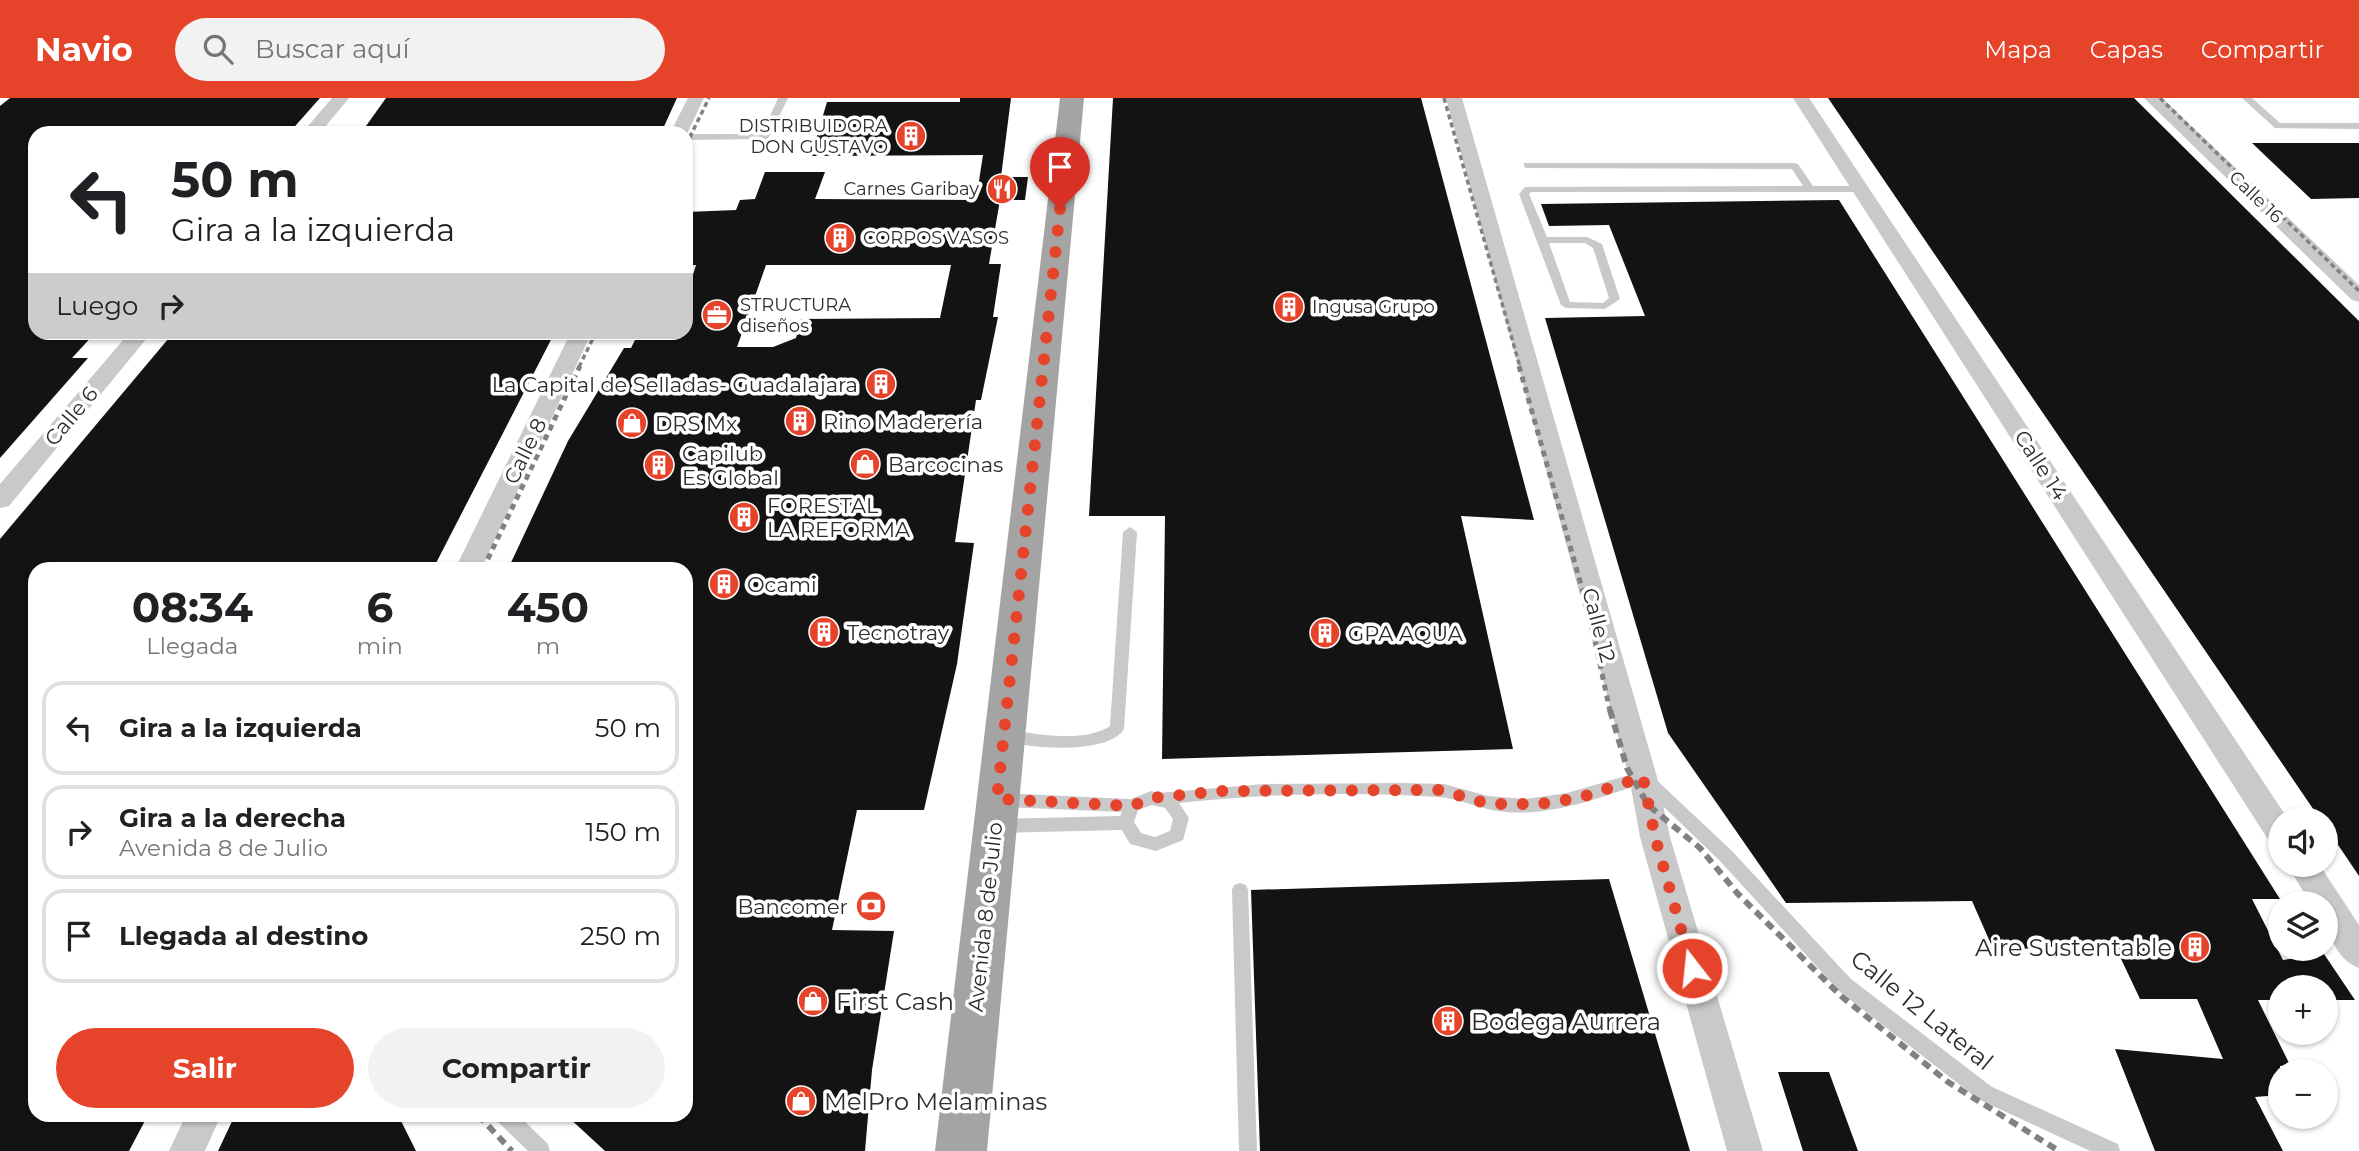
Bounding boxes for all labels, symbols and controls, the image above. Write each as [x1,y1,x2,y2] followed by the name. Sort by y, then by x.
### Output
[175,18,665,81] search box
[35,29,133,69] text: Navio
[199,30,237,68] icon: search
[255,33,409,65] text: Buscar aquí
[1984,35,2052,64] text: Mapa
[2090,35,2163,64] text: Capas
[2201,35,2324,64] text: Compartir
[739,115,888,158] place label: DISTRIBUIDORA DON GUSTAVO
[894,119,928,153] building icon: DISTRIBUIDORA DON GUSTAVO
[1030,137,1090,209] pin
[1041,148,1079,186] icon: arrive
[171,150,299,209] text: 50 m
[56,154,147,245] icon: left
[2225,166,2287,228] street label: Calle 16
[985,172,1019,206] restaurant icon: Carnes Garibay
[844,178,979,200] place label: Carnes Garibay
[171,210,455,249] text: Gira a la izquierda
[823,221,857,255] building icon: CORPOS VASOS
[863,227,1009,249] place label: CORPOS VASOS
[152,287,190,325] icon: right
[56,290,138,322] text: Luego
[1272,290,1306,324] building icon: Ingusa Grupo
[740,294,851,337] place label: STRUCTURA diseños
[1312,296,1435,318] place label: Ingusa Grupo
[700,298,734,332] office icon: STRUCTURA diseños
[864,367,898,401] building icon: La Capital de Selladas- Guadalajara
[492,372,858,397] place label: La Capital de Selladas- Guadalajara
[39,381,103,451] street label: Calle 6
[783,404,817,438] building icon: Rino Maderería
[615,406,649,440] shop icon: DRS Mx
[823,409,983,434] place label: Rino Maderería
[655,411,737,436] place label: DRS Mx
[498,414,552,488] street label: Calle 8
[2009,425,2073,505] street label: Calle 14
[682,441,779,490] place label: Capilub Es Global
[848,447,882,481] shop icon: Barcocinas
[642,448,676,482] building icon: Capilub Es Global
[888,452,1003,477] place label: Barcocinas
[767,493,911,542] place label: FORESTAL LA REFORMA
[727,500,761,534] building icon: FORESTAL LA REFORMA
[707,567,741,601] building icon: Ocami
[747,572,817,597] place label: Ocami
[132,581,253,633] text: 08:34
[366,581,393,633] text: 6
[507,581,589,633] text: 450
[1577,585,1621,665] street label: Calle 12
[807,615,841,649] building icon: Tecnotray
[1308,616,1342,650] building icon: GPA AQUA
[847,620,950,645] place label: Tecnotray
[1348,621,1464,646] place label: GPA AQUA
[146,632,238,660] text: Llegada
[357,632,403,660] text: min
[536,632,560,660] text: m
[60,709,98,747] icon: left
[119,712,362,744] text: Gira a la izquierda
[595,712,661,744] text: 50 m
[119,802,346,834] text: Gira a la derecha
[2268,807,2338,1129] map controls
[2268,807,2338,877] button: sound
[60,813,98,851] icon: right
[585,816,661,848] text: 150 m
[963,821,1007,1013] street label: Avenida 8 de Julio
[119,834,328,862] text: Avenida 8 de Julio
[854,889,888,923] bank icon: Bancomer
[2268,891,2338,961] button: layers
[737,894,848,919] place label: Bancomer
[60,917,98,955] icon: arrive
[119,920,368,952] text: Llegada al destino
[580,920,661,952] text: 250 m
[2178,930,2212,964] building icon: Aire Sustentable
[1655,931,1729,1005] position arrow
[1975,933,2172,962] place label: Aire Sustentable
[1845,944,1999,1076] street label: Calle 12 Lateral
[2268,975,2338,1045] button: +
[796,984,830,1018] shop icon: First Cash
[836,987,954,1016] place label: First Cash
[1431,1004,1465,1038] building icon: Bodega Aurrera
[1471,1007,1661,1036] place label: Bodega Aurrera
[56,1028,354,1108] button: Salir
[368,1028,665,1108] button: Compartir
[2268,1059,2338,1129] button: −
[784,1084,818,1118] shop icon: MelPro Melaminas
[824,1087,1047,1116] place label: MelPro Melaminas

